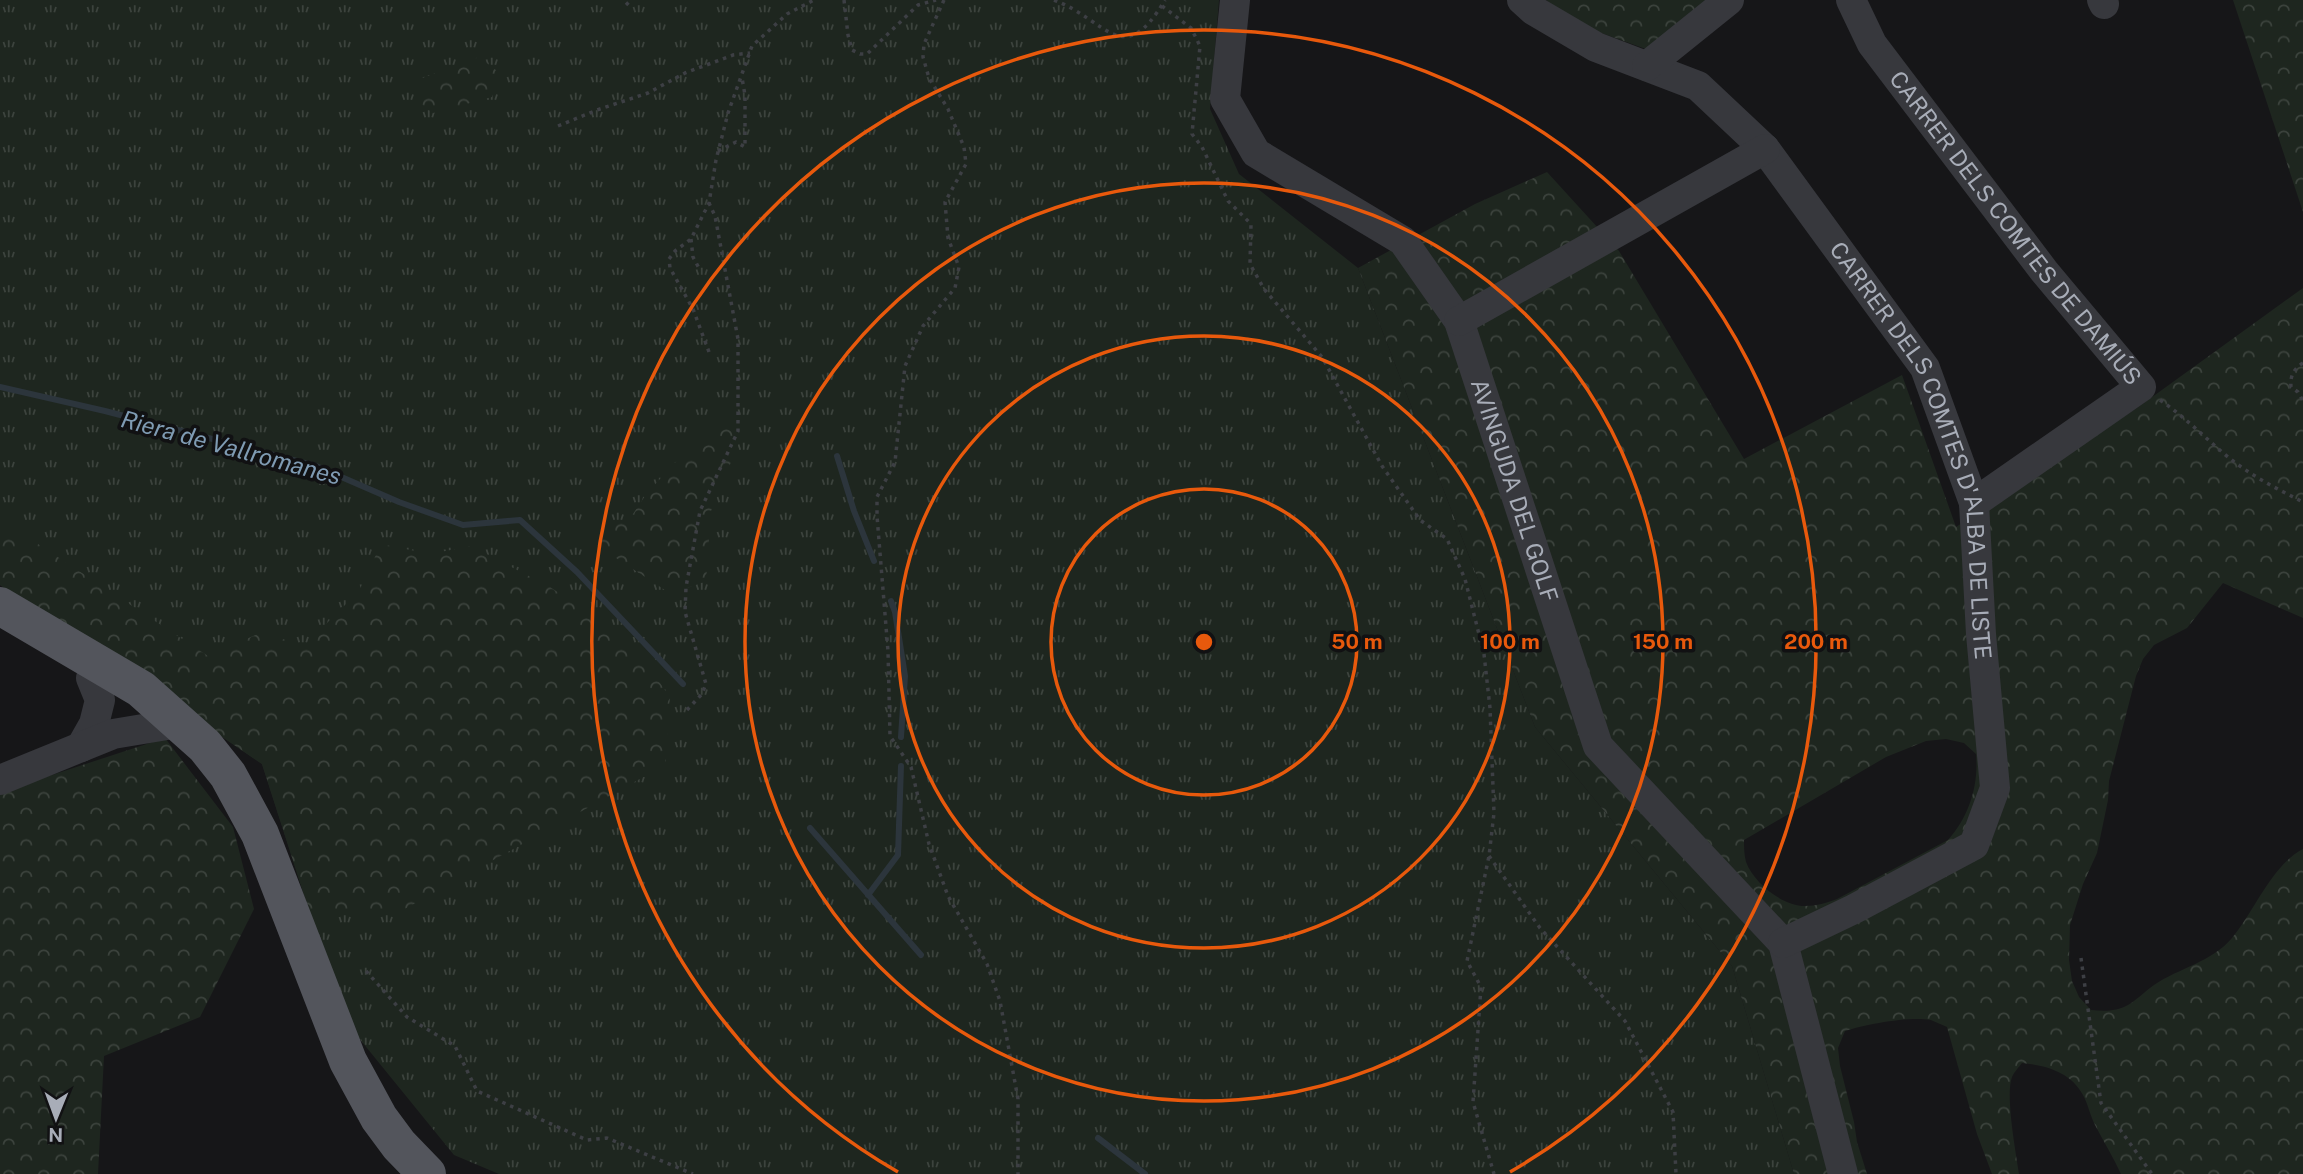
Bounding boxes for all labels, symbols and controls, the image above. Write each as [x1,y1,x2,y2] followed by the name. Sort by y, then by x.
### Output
[1884,65,2147,390] street label: CARRER DELS COMTES DE DAMIÚS
[1824,236,1997,660] street label: CARRER DELS COMTES D'ALBA DE LISTE
[1466,375,1564,605] street label: AVINGUDA DEL GOLF
[118,404,345,490] water label: Riera de Vallromanes
[1331,629,1383,654] text: 50 m
[1480,629,1540,654] text: 100 m
[1633,629,1693,654] text: 150 m
[1784,629,1848,654] text: 200 m
[1192,630,1216,654] centre of rings
[21,1083,91,1153] north arrow
[48,1124,63,1146] text: N

